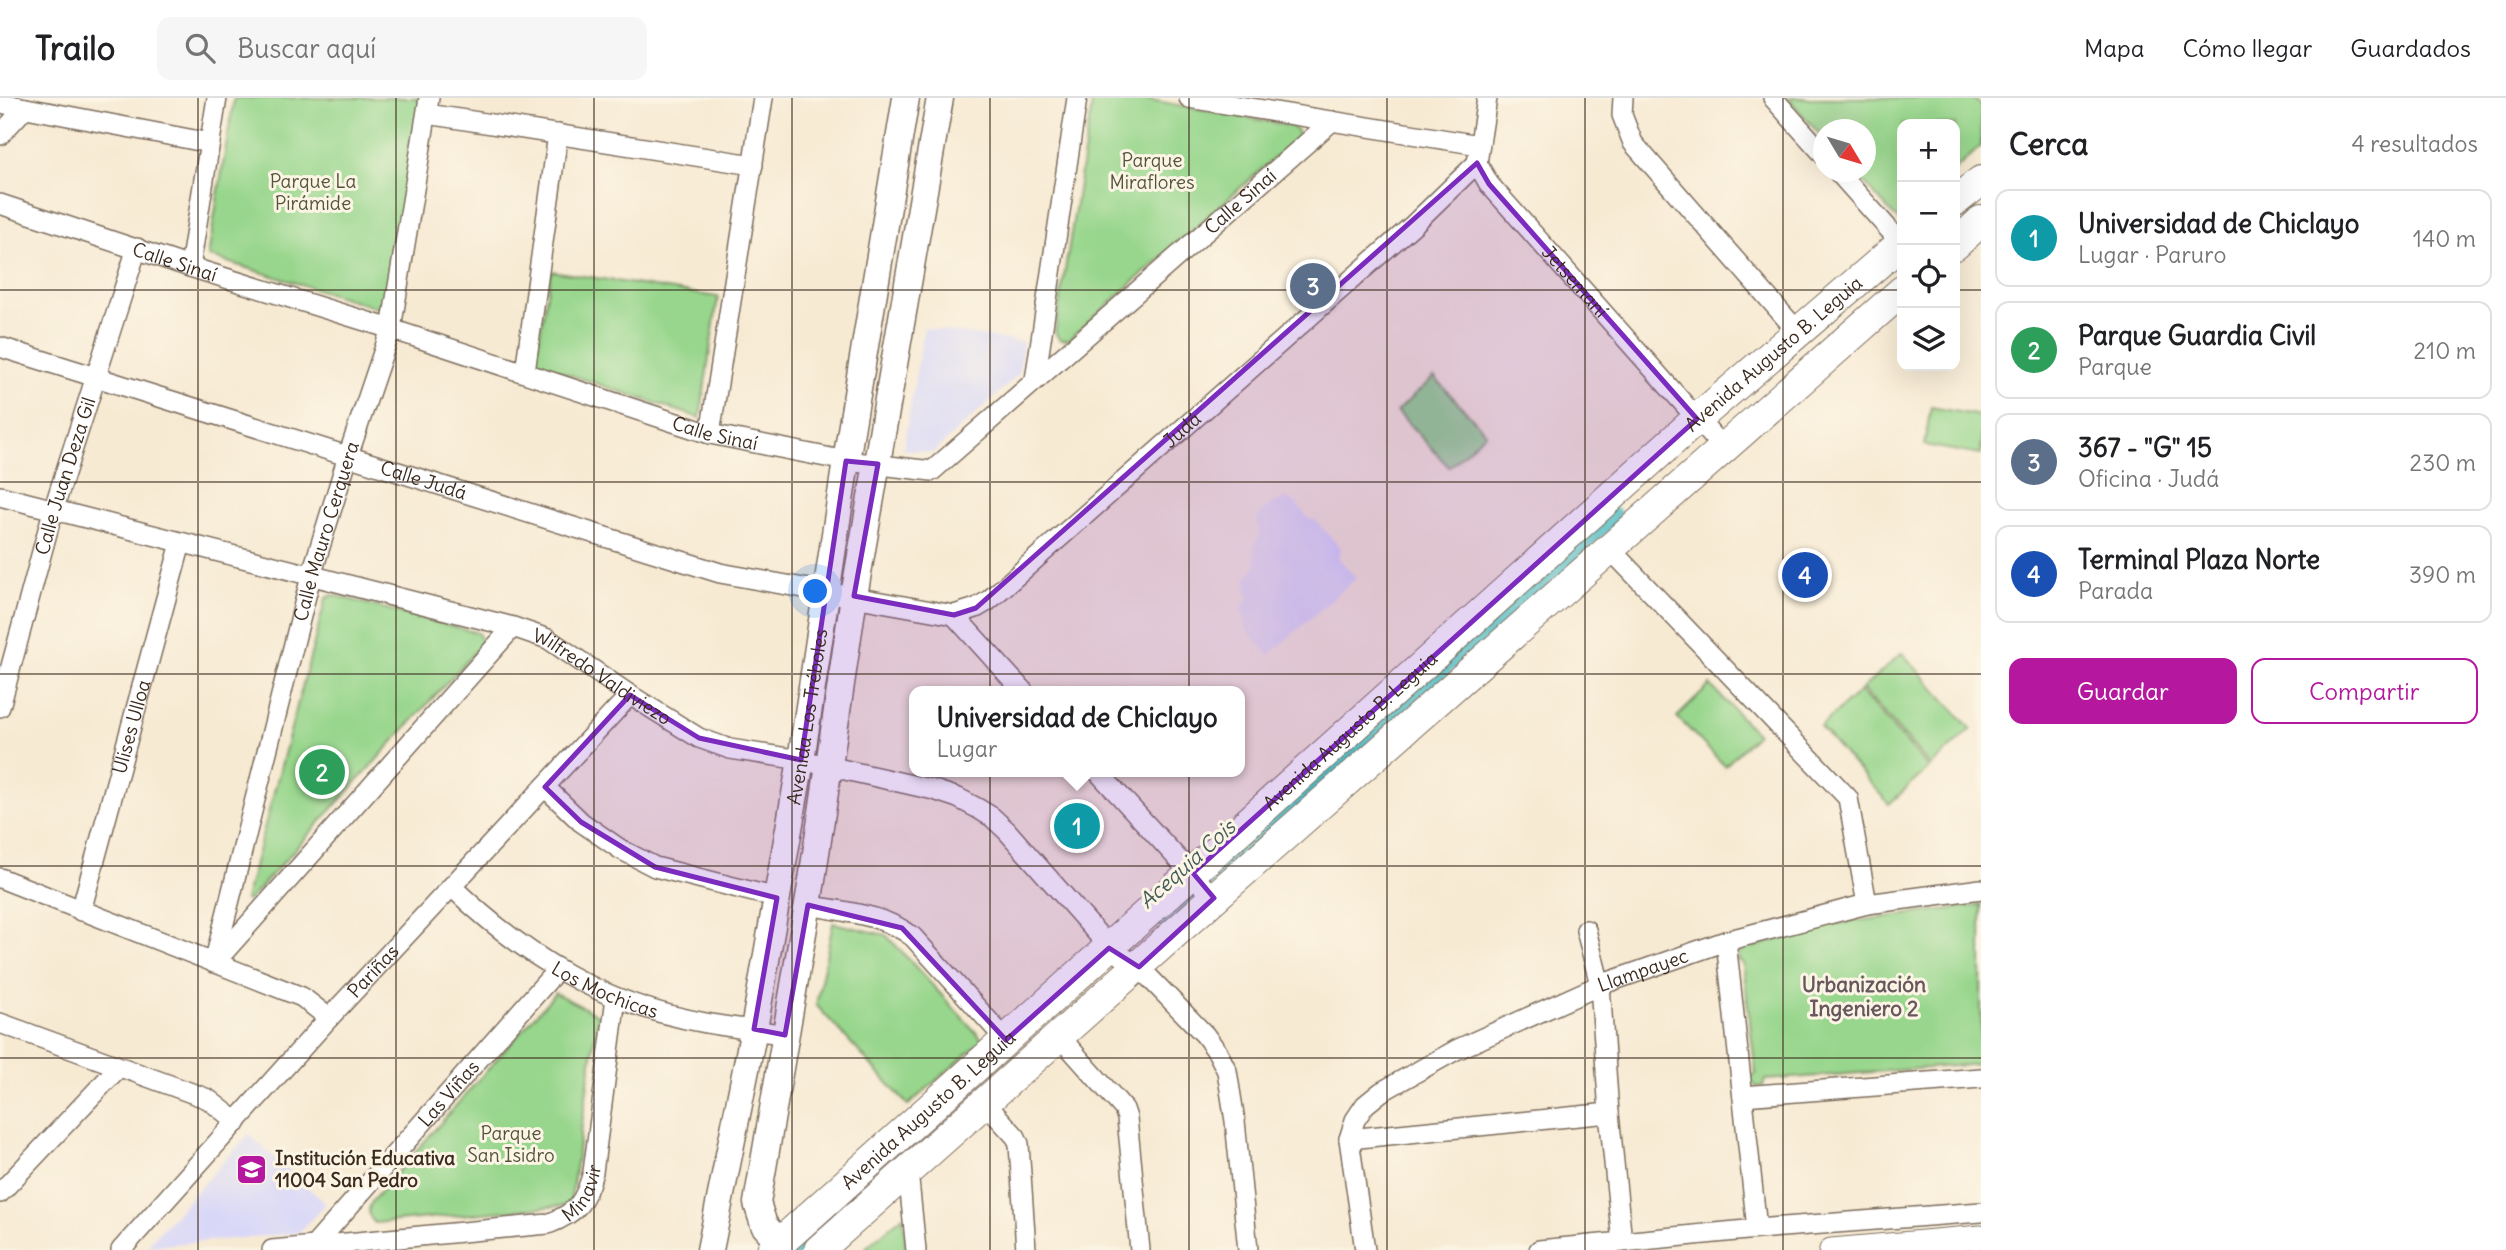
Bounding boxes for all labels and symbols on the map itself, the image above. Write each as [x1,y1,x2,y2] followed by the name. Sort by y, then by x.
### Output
[1813,119,1876,182] north arrow
[1109,148,1195,194] park label: Parque Miraflores
[1199,164,1281,239] street label: Calle Sinaí
[270,169,356,215] park label: Parque La Pirámide
[129,237,220,287] street label: Calle Sinaí
[1537,240,1613,322] street label: Jetsemaní
[1290,260,1336,312] pin: 3
[1680,271,1867,436] street label: Avenida Augusto B. Leguia
[30,394,101,558] street label: Calle Juan Deza Gil
[1158,406,1206,453] street label: Judá
[669,410,760,455] street label: Calle Sinaí
[288,438,364,624] street label: Calle Mauro Cerquera
[377,455,470,505] street label: Calle Judá
[1782,549,1828,601] pin: 4
[798,574,832,608] your location
[530,623,676,730] street label: Wilfredo Valdiviezo
[781,627,833,807] street label: Avenida Los Tréboles
[1258,646,1442,815] street label: Avenida Augusto B. Leguia
[107,677,155,776] street label: Ulises Ulloa
[299,746,345,798] pin: 2
[1054,800,1100,852] pin: 1
[1133,813,1242,914] water label: Acequia Cois
[342,939,404,1003] street label: Pariñas
[1594,943,1691,997] street label: Llampayec
[547,956,661,1023] street label: Los Mochicas
[1802,971,1926,1022] district label: Urbanización Ingeniero 2
[836,1025,1021,1194] street label: Avenida Augusto B. Leguia
[413,1055,484,1131] street label: Las Viñas
[467,1121,555,1167] park label: Parque San Isidro
[275,1146,455,1192] place label: Institución Educativa 11004 San Pedro
[235,1152,269,1186] school or university icon: Institución Educativa 11004 San Pedro
[557,1163,606,1227] street label: Minavir

